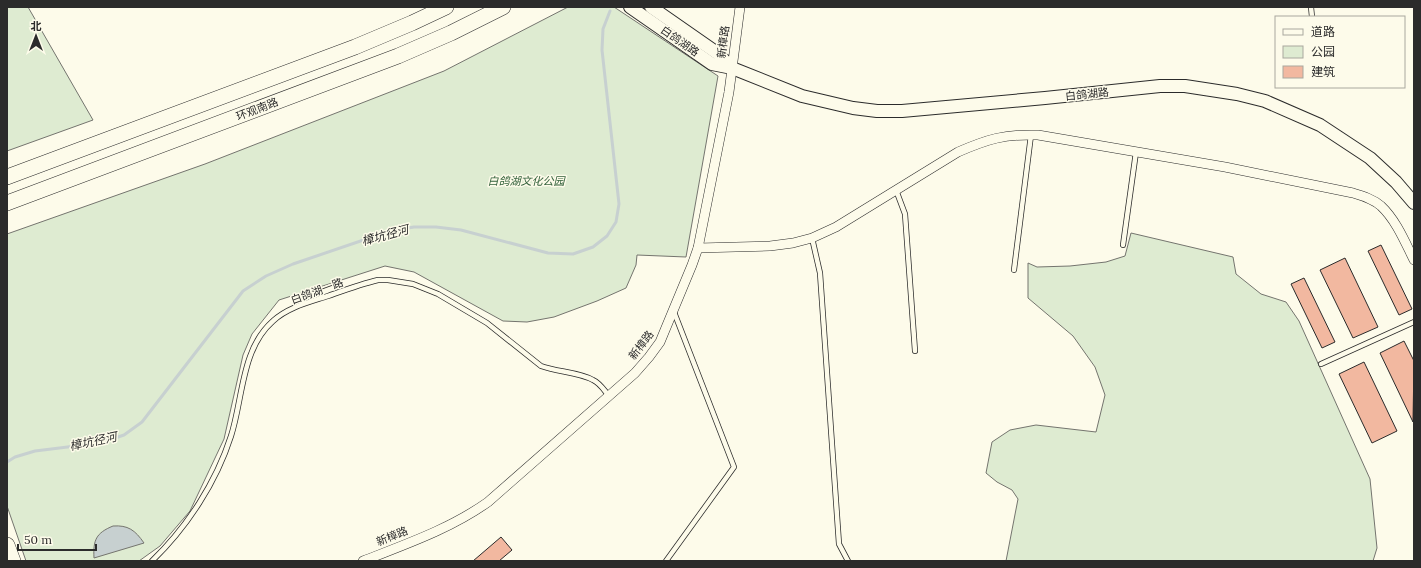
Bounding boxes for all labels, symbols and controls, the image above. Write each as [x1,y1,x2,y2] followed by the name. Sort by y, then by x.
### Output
[16,16,56,56] north arrow
[1275,16,1405,88] legend
[31,19,42,33] text: 北
[658,23,702,59] street label: 白鸽湖路
[1311,24,1335,39] text: 道路
[714,25,732,59] street label: 新樟路
[1311,44,1335,59] text: 公园
[1311,64,1335,79] text: 建筑
[1064,85,1110,103] street label: 白鸽湖路
[234,95,280,123] street label: 环观南路
[488,174,566,188] park label: 白鸽湖文化公园
[360,221,412,248] water label: 樟坑径河
[289,275,345,307] street label: 白鸽湖一路
[625,328,657,362] street label: 新樟路
[68,428,120,453] water label: 樟坑径河
[374,523,410,549] street label: 新樟路
[18,526,96,552] scale bar
[24,532,52,547] text: 50 m

